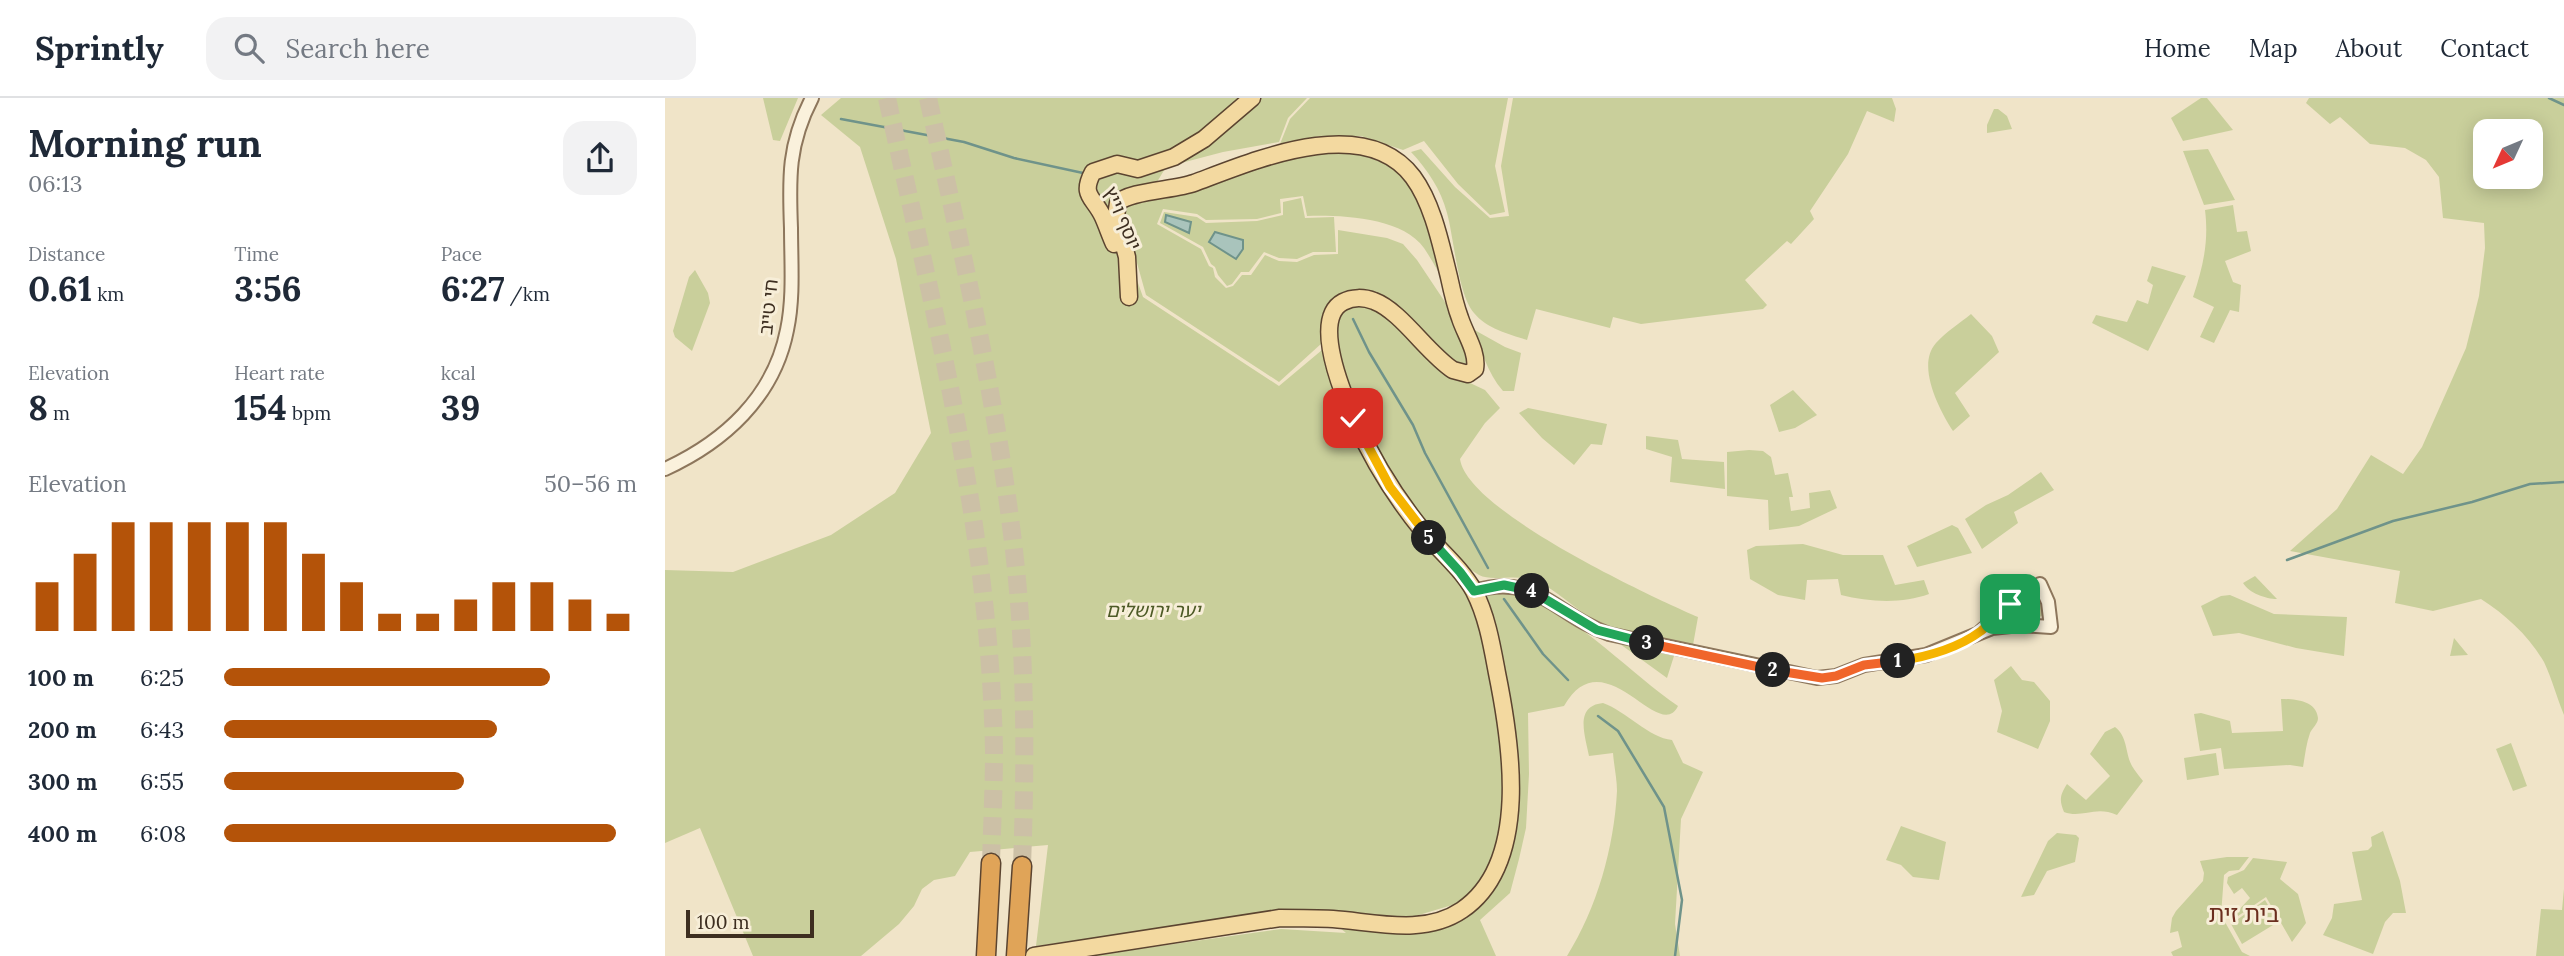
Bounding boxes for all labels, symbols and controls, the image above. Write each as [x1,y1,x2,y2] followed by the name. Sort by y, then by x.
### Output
[206,17,696,80] search box
[35,27,164,69] text: Sprintly
[230,29,268,67] icon: search
[286,32,430,65] text: Search here
[2144,33,2211,64] text: Home
[2249,33,2298,64] text: Map
[2336,33,2402,64] text: About
[2440,33,2529,64] text: Contact
[28,119,262,167] text: Morning run
[2473,119,2543,189] north arrow
[2473,119,2543,189] map controls
[563,121,637,195] button: share
[28,169,83,198] text: 06:13
[1099,183,1147,253] street label: יוסף וייץ
[28,242,105,266] text: Distance
[234,242,279,266] text: Time
[441,242,482,266] text: Pace
[28,266,92,311] text: 0.61
[234,266,302,311] text: 3:56
[441,266,505,311] text: 6:27
[753,278,783,336] street label: חי טייב
[92,282,124,306] text: km
[505,282,550,306] text: /km
[28,361,110,385] text: Elevation
[234,361,325,385] text: Heart rate
[441,361,476,385] text: kcal
[28,385,48,430] text: 8
[234,385,287,430] text: 154
[441,385,480,430] text: 39
[1323,388,1383,448] pin
[1334,399,1372,437] icon: check
[48,401,70,425] text: m
[287,401,331,425] text: bpm
[28,469,127,498] text: Elevation
[544,469,637,498] text: 50–56 m
[1411,520,1447,556] pin: 5
[1423,525,1434,549] text: 5
[1515,574,1549,608] pin: 4
[1980,574,2040,634] pin
[1526,578,1537,602] text: 4
[1991,585,2029,623] icon: arrive
[1106,598,1203,622] park label: יער ירושלים
[1629,626,1665,660] pin: 3
[1641,630,1652,654] text: 3
[1881,644,1915,678] pin: 1
[1894,648,1901,672] text: 1
[1755,652,1791,688] pin: 2
[1767,657,1778,681] text: 2
[28,663,94,692] text: 100 m
[140,663,184,692] text: 6:25
[28,715,97,744] text: 200 m
[140,715,184,744] text: 6:43
[28,767,97,796] text: 300 m
[140,767,184,796] text: 6:55
[28,819,97,848] text: 400 m
[140,819,186,848] text: 6:08
[2209,899,2279,928] district label: בית זית
[686,907,814,939] scale bar
[697,910,750,934] text: 100 m

